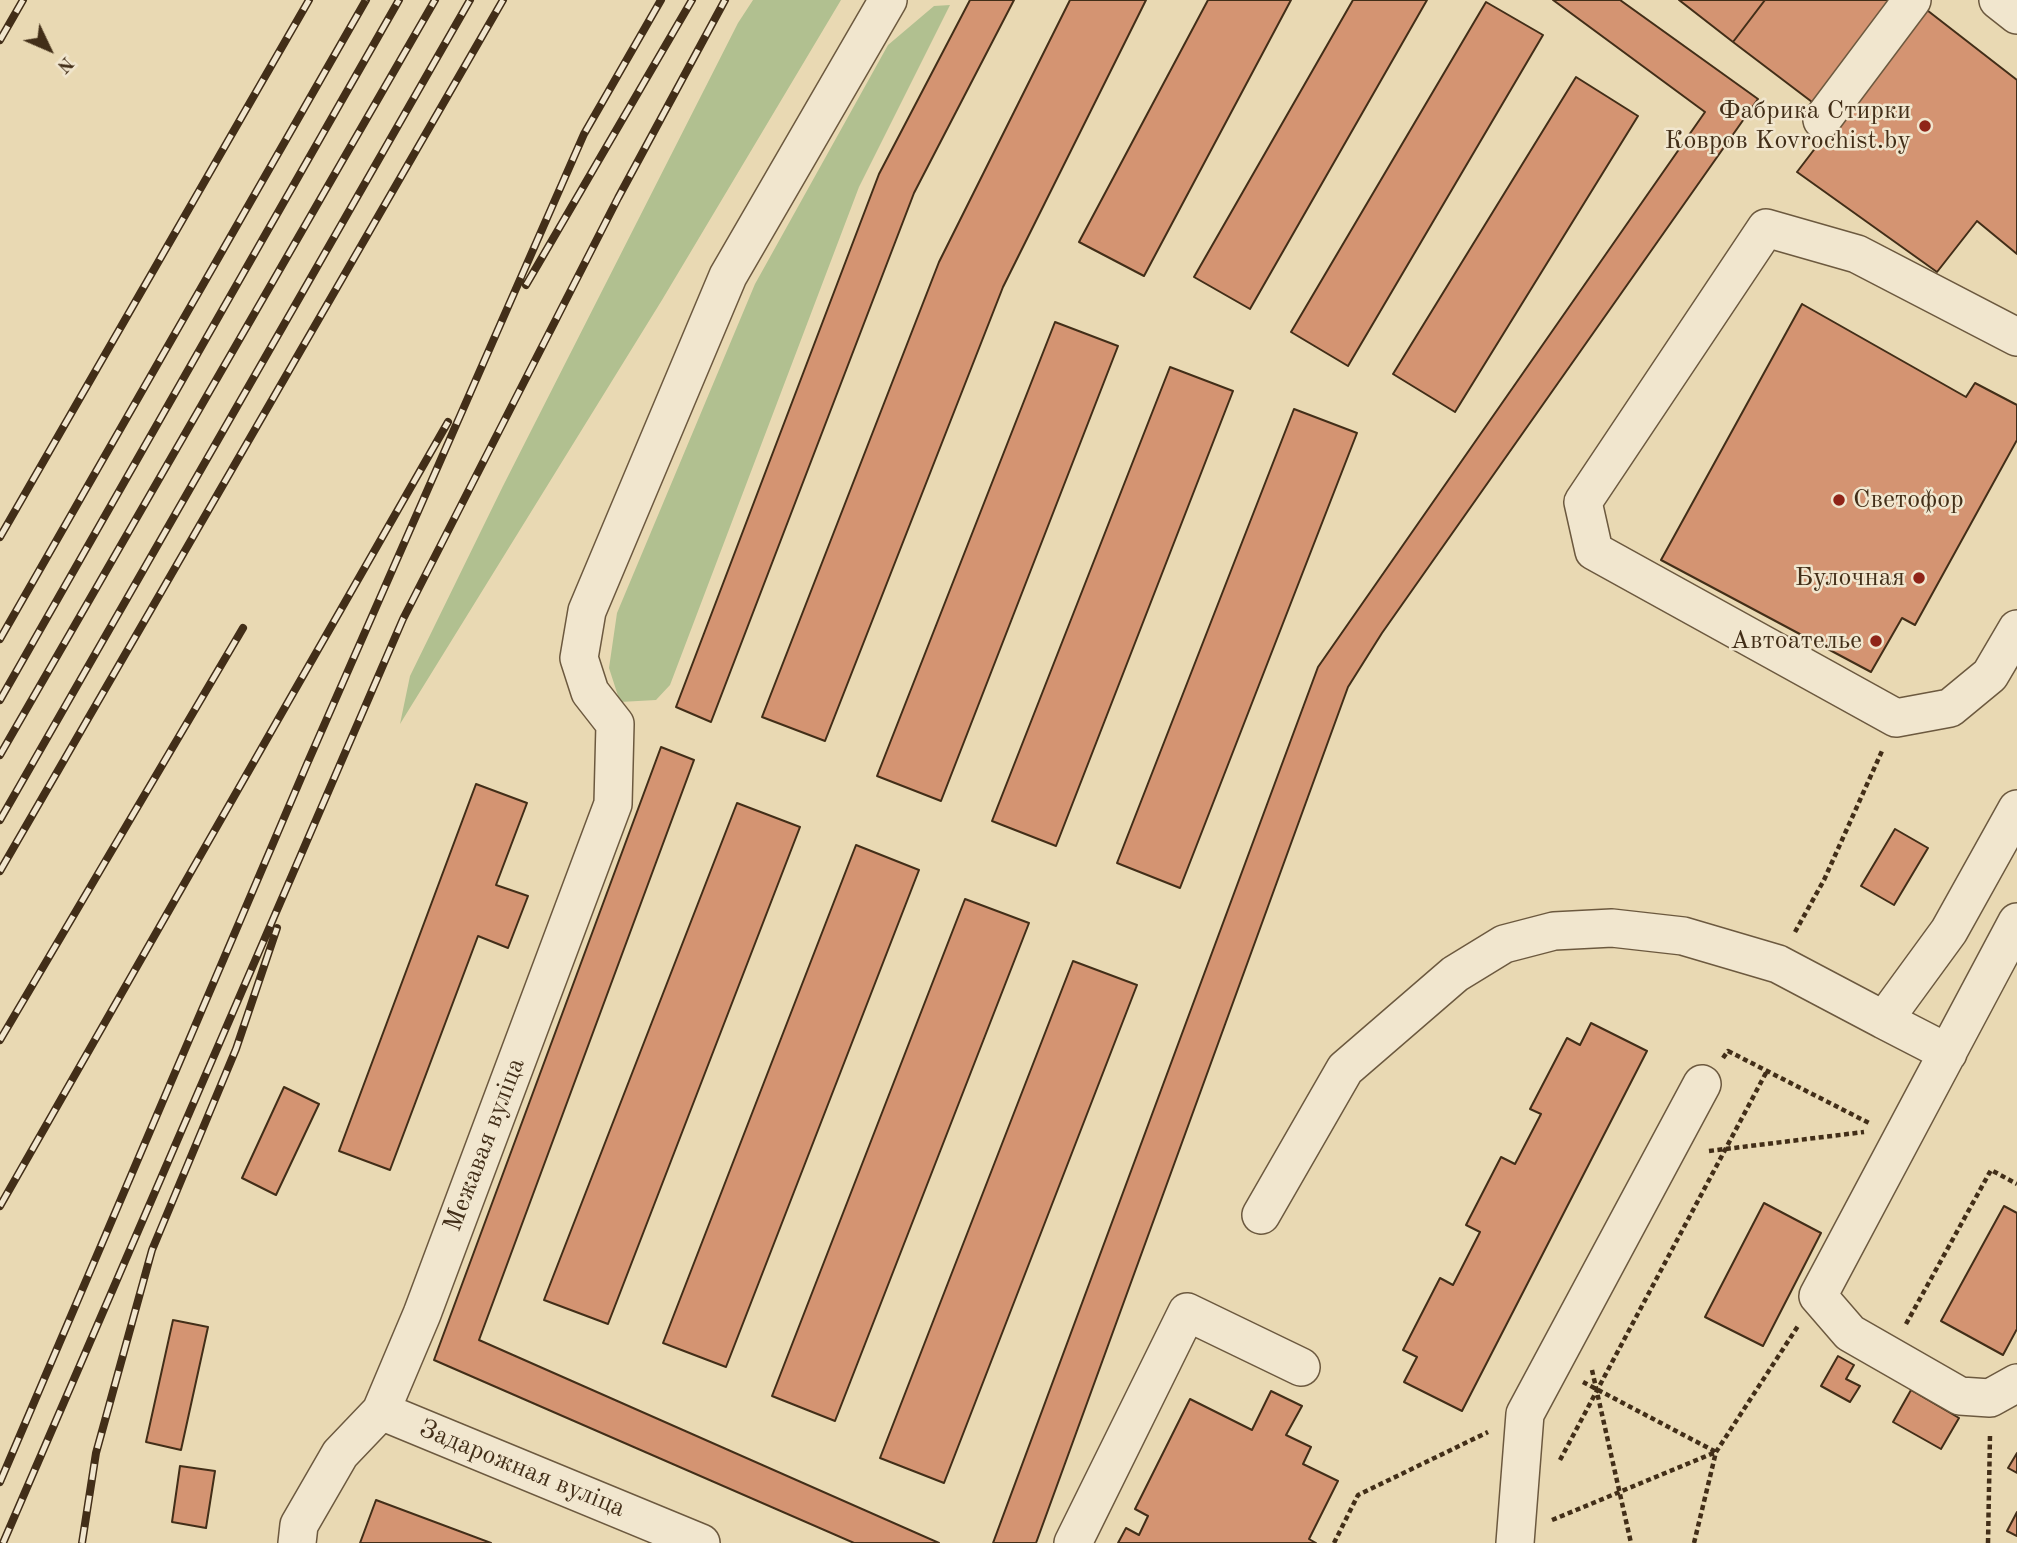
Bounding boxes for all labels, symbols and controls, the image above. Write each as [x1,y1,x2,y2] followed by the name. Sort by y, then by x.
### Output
[14,14,84,84] north arrow
[53,52,76,76] text: N
[1665,95,1911,156] place label: Фабрика Стирки Ковров Kovrochist.by
[1917,118,1933,134] marker: Фабрика Стирки Ковров Kovrochist.by
[1853,484,1964,516] place label: Светофор
[1831,492,1847,508] marker: Светофор
[1795,562,1905,594] place label: Булочная
[1911,570,1927,586] marker: Булочная
[1730,625,1862,657] place label: Автоателье
[1868,633,1884,649] marker: Автоателье
[438,1054,532,1236] street label: Межавая вуліца
[414,1413,630,1525] street label: Задарожная вуліца

